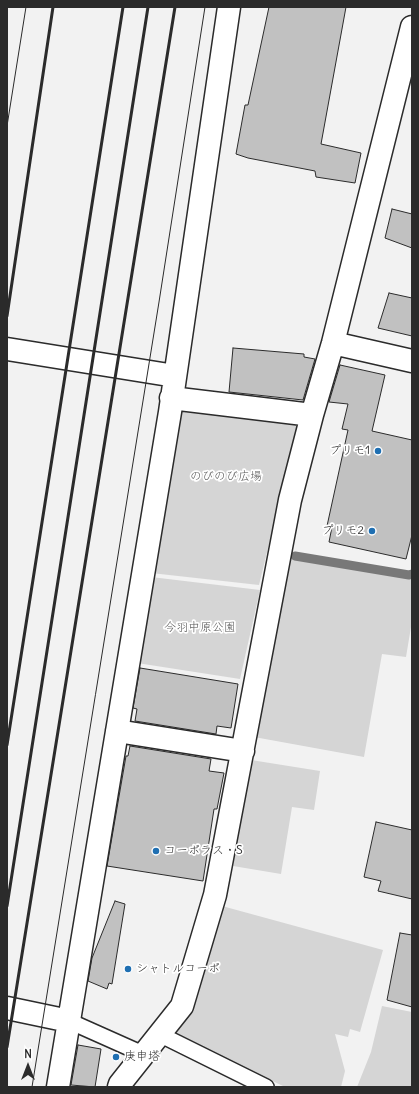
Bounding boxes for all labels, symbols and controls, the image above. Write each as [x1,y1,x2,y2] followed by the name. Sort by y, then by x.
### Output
[329,444,370,458] place label: プリモ1
[373,446,383,456] marker: プリモ1
[190,470,262,484] park label: のびのび広場
[321,524,364,538] place label: プリモ2
[367,526,377,536] marker: プリモ2
[164,621,236,635] park label: 今羽中原公園
[164,844,243,858] place label: コーポラス・S
[151,846,161,856] marker: コーポラス・S
[136,962,220,976] place label: シャトルコーポ
[123,964,133,974] marker: シャトルコーポ
[8,1046,48,1086] north arrow
[24,1047,32,1061] text: N
[124,1050,160,1064] place label: 庚申塔
[111,1052,121,1062] marker: 庚申塔

